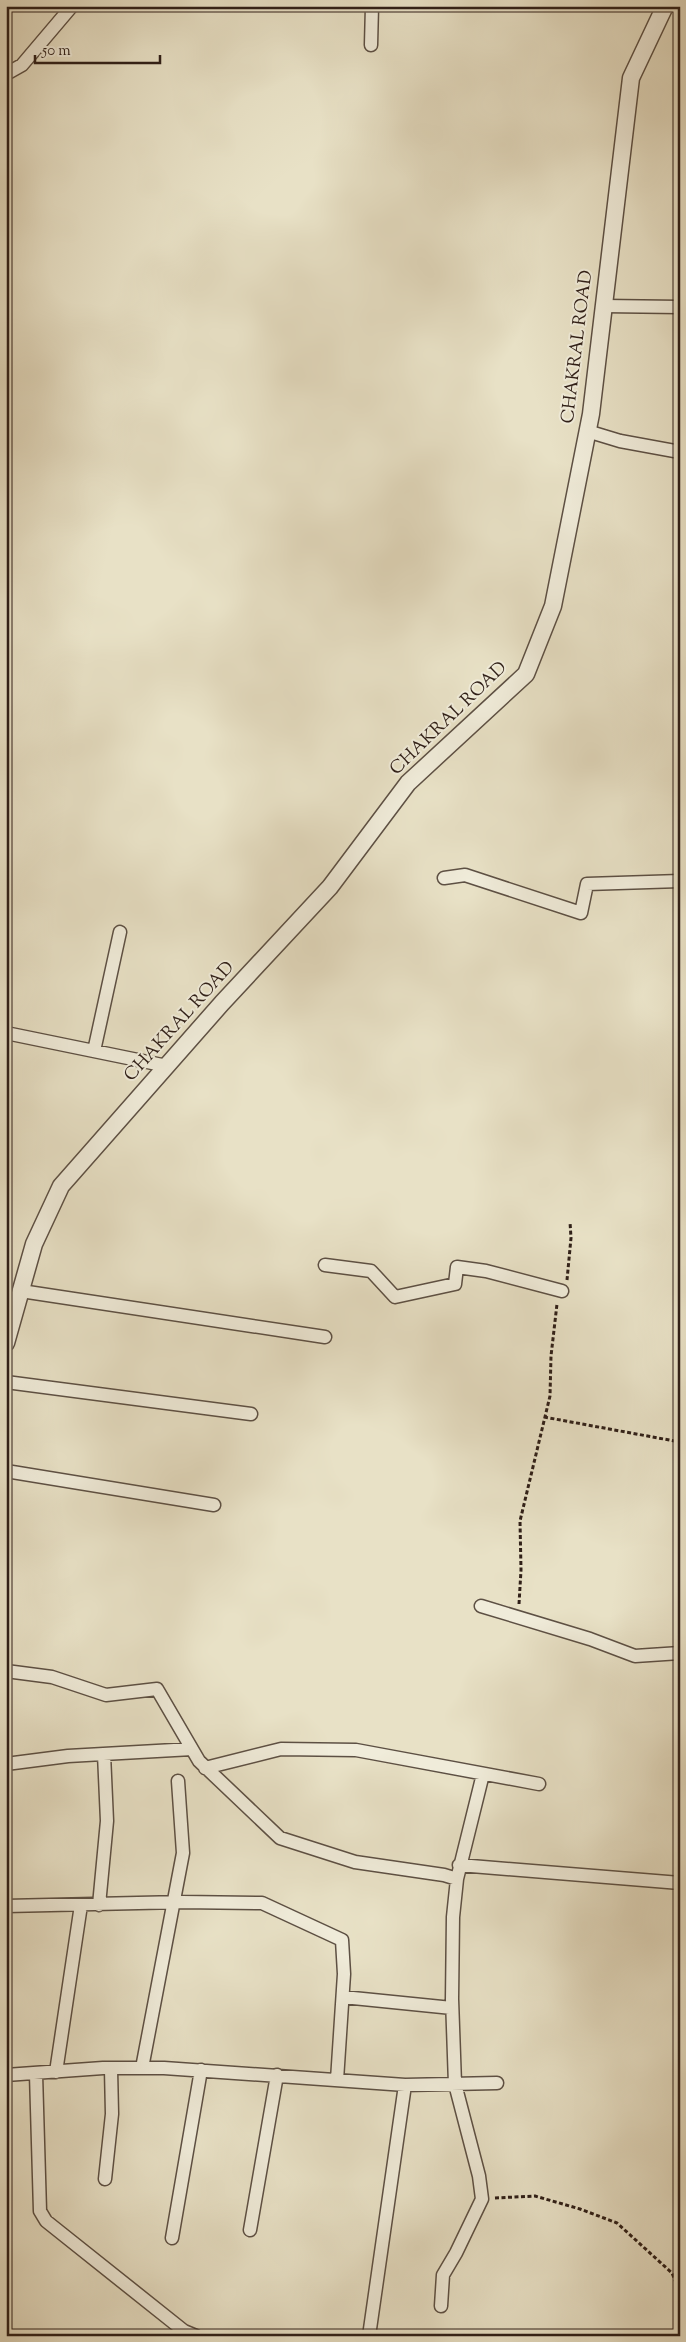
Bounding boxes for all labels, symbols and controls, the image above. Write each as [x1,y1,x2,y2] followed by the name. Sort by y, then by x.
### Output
[35,32,160,64] scale bar
[41,41,71,62] text: 50 m
[556,269,600,425] street label: CHAKRAL ROAD
[384,656,514,782] street label: CHAKRAL ROAD
[119,956,241,1088] street label: CHAKRAL ROAD

